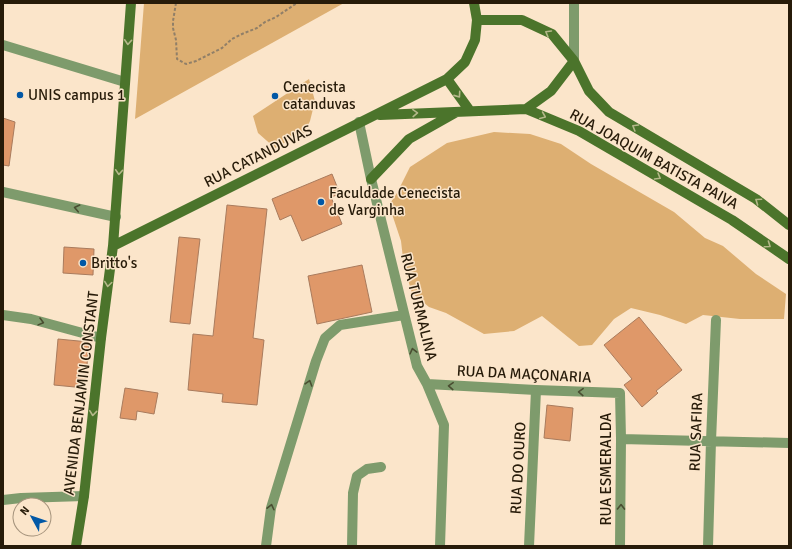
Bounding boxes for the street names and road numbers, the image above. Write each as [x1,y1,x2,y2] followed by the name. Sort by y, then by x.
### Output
[567,105,741,213] street label: RUA JOAQUIM BATISTA PAIVA
[201,121,315,191] street label: RUA CATANDUVAS
[397,251,441,363] street label: RUA TURMALINA
[60,289,103,496] street label: AVENIDA BENJAMIN CONSTANT
[456,361,592,387] street label: RUA DA MAÇONARIA
[686,392,706,472] street label: RUA SAFIRA
[597,413,615,525] street label: RUA ESMERALDA
[507,421,529,515] street label: RUA DO OURO

